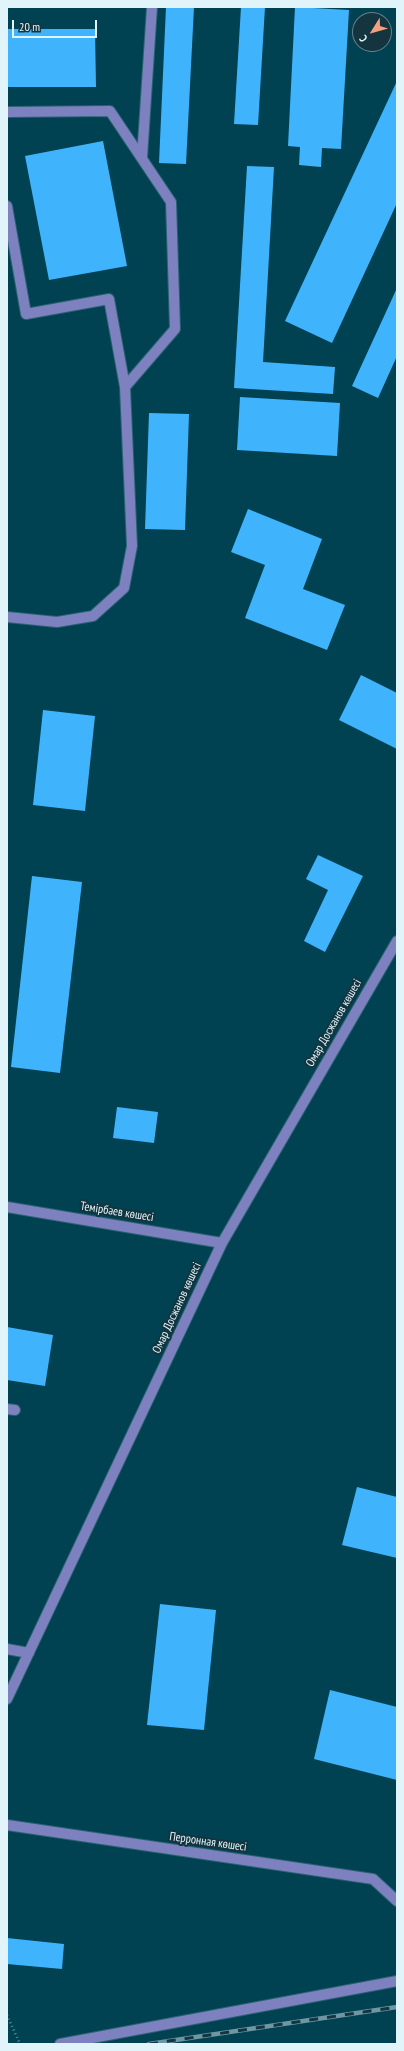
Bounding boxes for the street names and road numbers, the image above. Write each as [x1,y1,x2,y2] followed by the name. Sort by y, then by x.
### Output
[303,977,365,1069] street label: Омар Досжанов көшесі
[79,1199,155,1225] street label: Темірбаев көшесі
[150,1260,204,1356] street label: Омар Досжанов көшесі
[168,1829,248,1855] street label: Перронная көшесі

